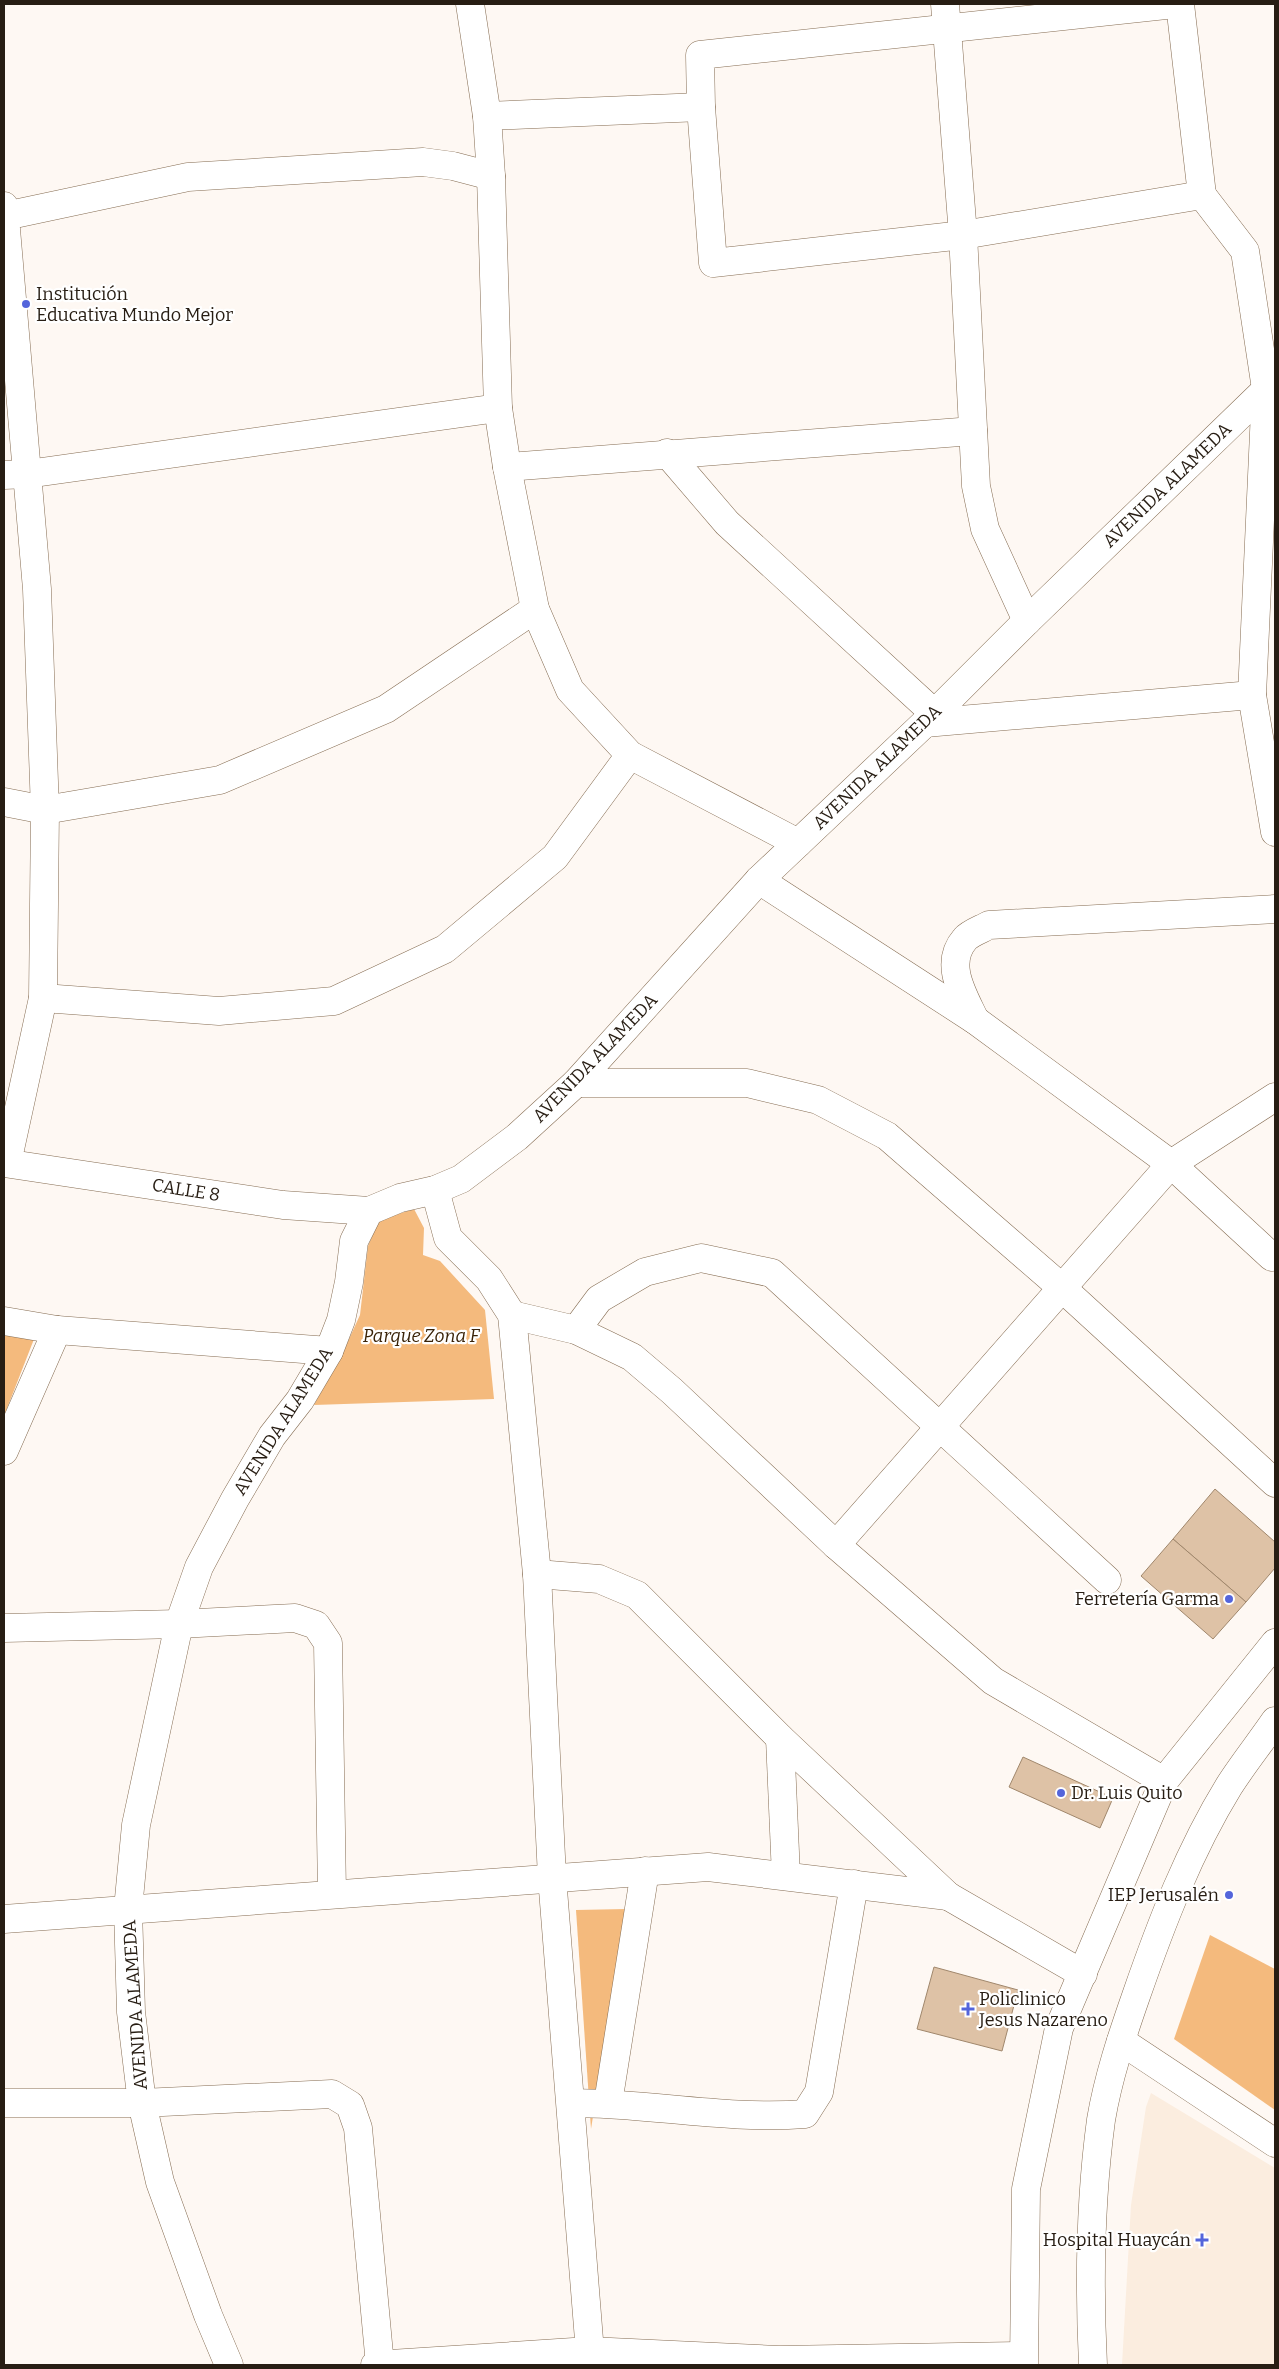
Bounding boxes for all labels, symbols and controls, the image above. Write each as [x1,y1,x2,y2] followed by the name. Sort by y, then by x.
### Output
[36,283,233,326] place label: Institución Educativa Mundo Mejor
[20,298,32,310] marker: Institución Educativa Mundo Mejor
[1098,418,1236,552] street label: AVENIDA ALAMEDA
[808,700,946,834] street label: AVENIDA ALAMEDA
[528,989,662,1127] street label: AVENIDA ALAMEDA
[150,1174,222,1206] street label: CALLE 8
[363,1325,480,1347] park label: Parque Zona F
[229,1343,338,1499] street label: AVENIDA ALAMEDA
[1075,1588,1219,1610] place label: Ferretería Garma
[1223,1593,1235,1605] marker: Ferretería Garma
[1071,1782,1183,1804] place label: Dr. Luis Quito
[1055,1787,1067,1799] marker: Dr. Luis Quito
[1108,1884,1220,1906] place label: IEP Jerusalén
[1223,1889,1235,1901] marker: IEP Jerusalén
[118,1919,152,2091] street label: AVENIDA ALAMEDA
[978,1988,1108,2031] place label: Policlinico Jesus Nazareno
[961,2002,975,2016] marker: Policlinico Jesus Nazareno
[1043,2229,1192,2251] place label: Hospital Huaycán
[1195,2233,1209,2247] marker: Hospital Huaycán

